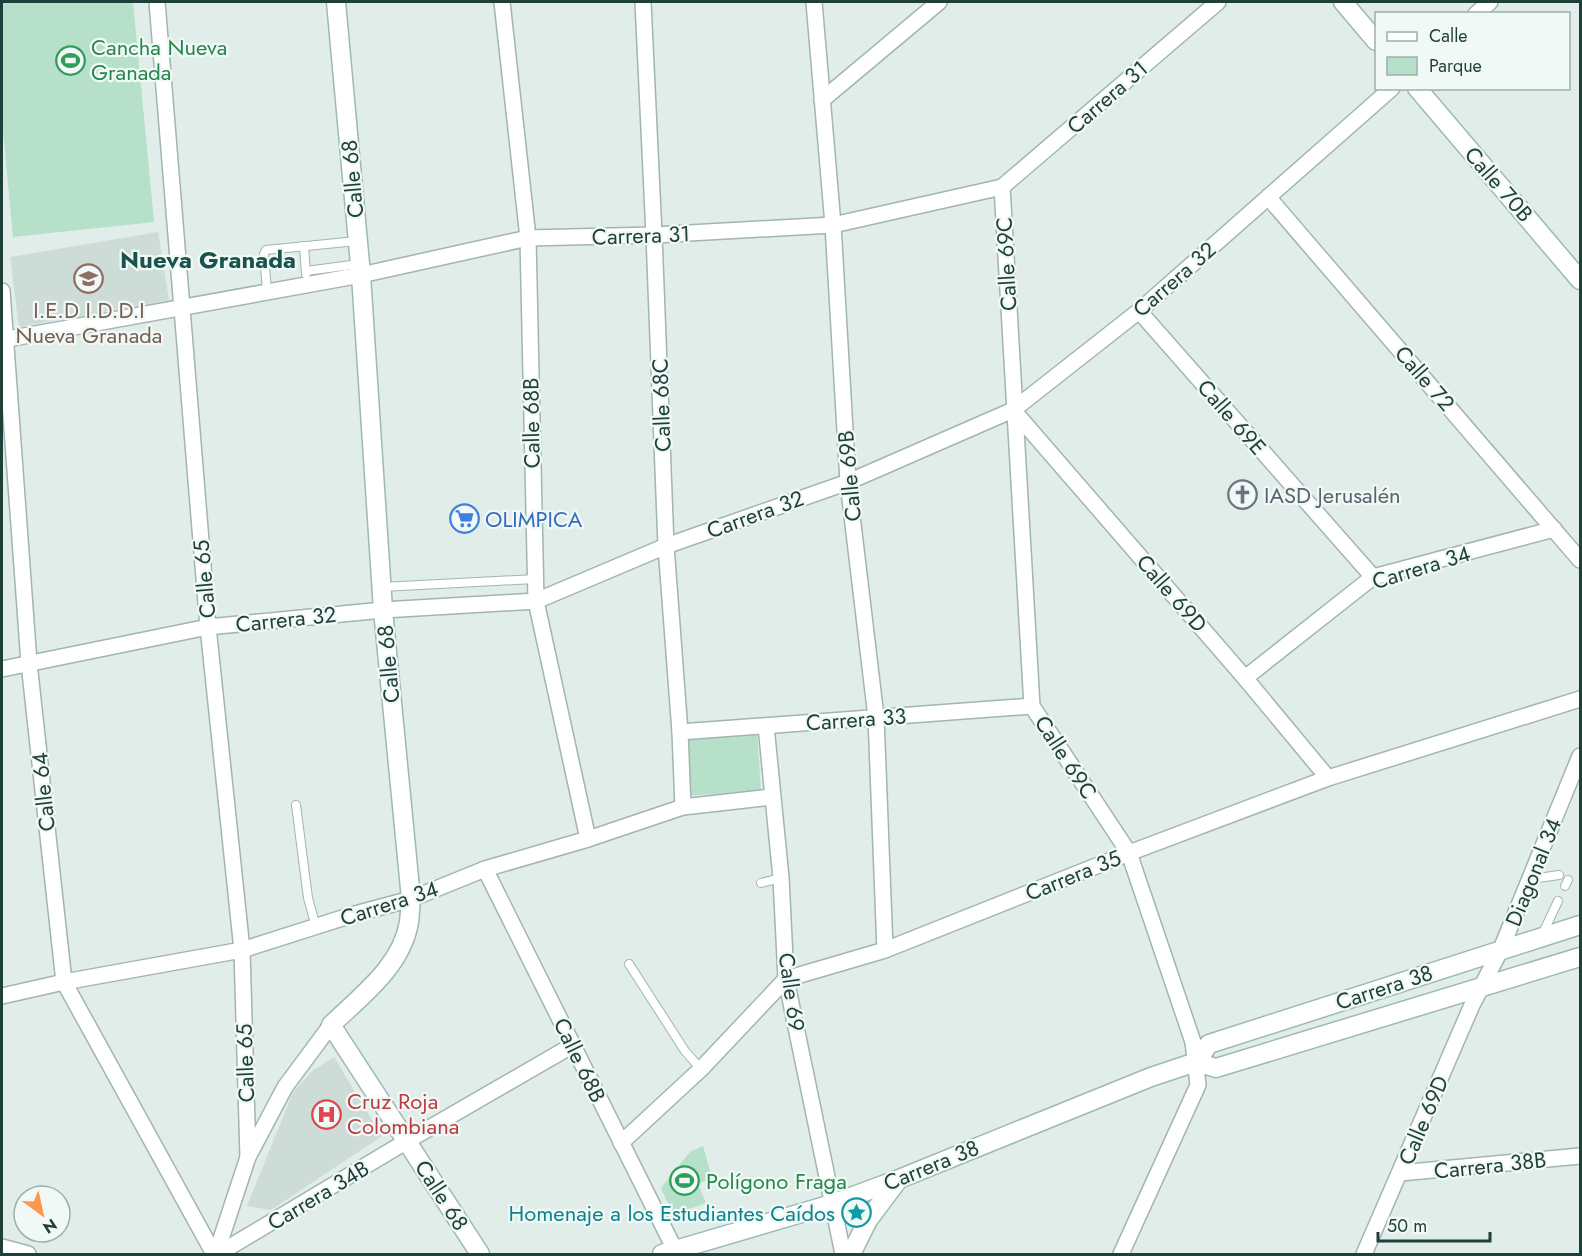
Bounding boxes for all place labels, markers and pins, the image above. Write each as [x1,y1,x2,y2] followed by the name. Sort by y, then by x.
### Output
[91,31,227,88] place label: Cancha Nueva Granada
[54,44,86,76] sports icon: Cancha Nueva Granada
[73,262,105,294] school or university icon: I.E.D I.D.D.I Nueva Granada
[16,294,162,351] place label: I.E.D I.D.D.I Nueva Granada
[1227,479,1259,511] church icon: IASD Jerusalén
[1264,479,1401,511] place label: IASD Jerusalén
[448,503,480,535] supermarket icon: OLIMPICA
[485,503,583,535] place label: OLIMPICA
[347,1085,459,1142] place label: Cruz Roja Colombiana
[310,1098,342,1130] hospital icon: Cruz Roja Colombiana
[669,1165,701,1197] sports icon: Polígono Fraga
[706,1165,847,1197] place label: Polígono Fraga
[508,1197,835,1229] place label: Homenaje a los Estudiantes Caídos
[840,1197,872,1229] place icon: Homenaje a los Estudiantes Caídos

